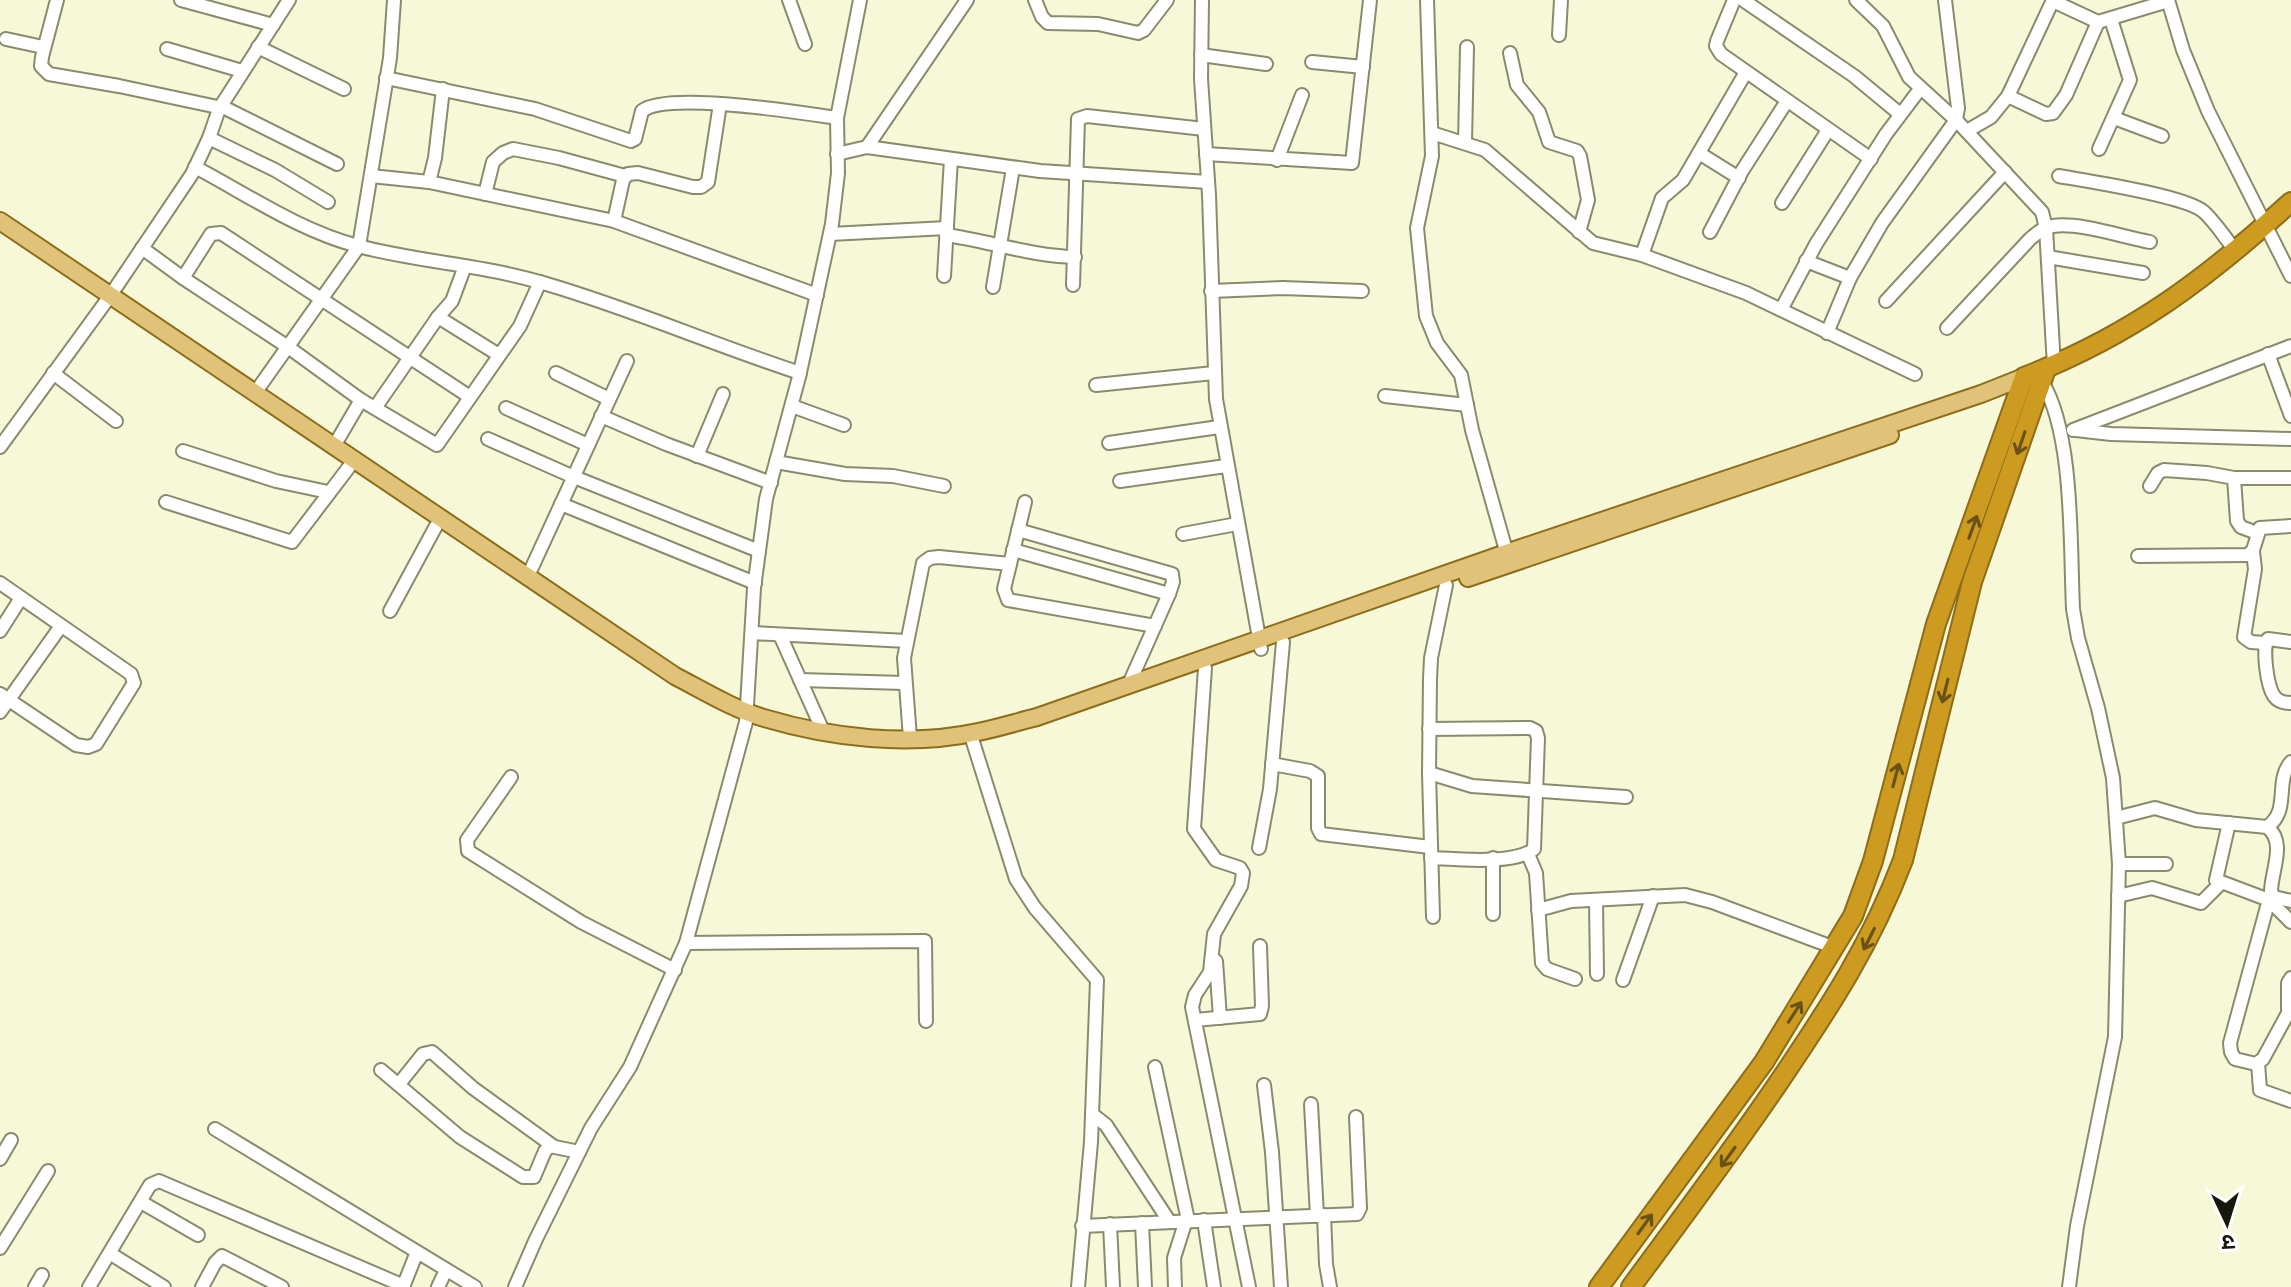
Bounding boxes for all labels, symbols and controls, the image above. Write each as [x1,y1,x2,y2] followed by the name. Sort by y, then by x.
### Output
[2012,430,2027,455] one-way arrow
[1966,515,1981,540] one-way arrow
[1937,678,1952,704] one-way arrow
[1890,762,1905,788] one-way arrow
[1861,926,1877,950] one-way arrow
[1788,1001,1804,1024] one-way arrow
[1719,1145,1736,1167] one-way arrow
[2187,1183,2267,1263] north arrow
[1636,1214,1653,1235] one-way arrow
[2220,1230,2236,1255] text: उ

